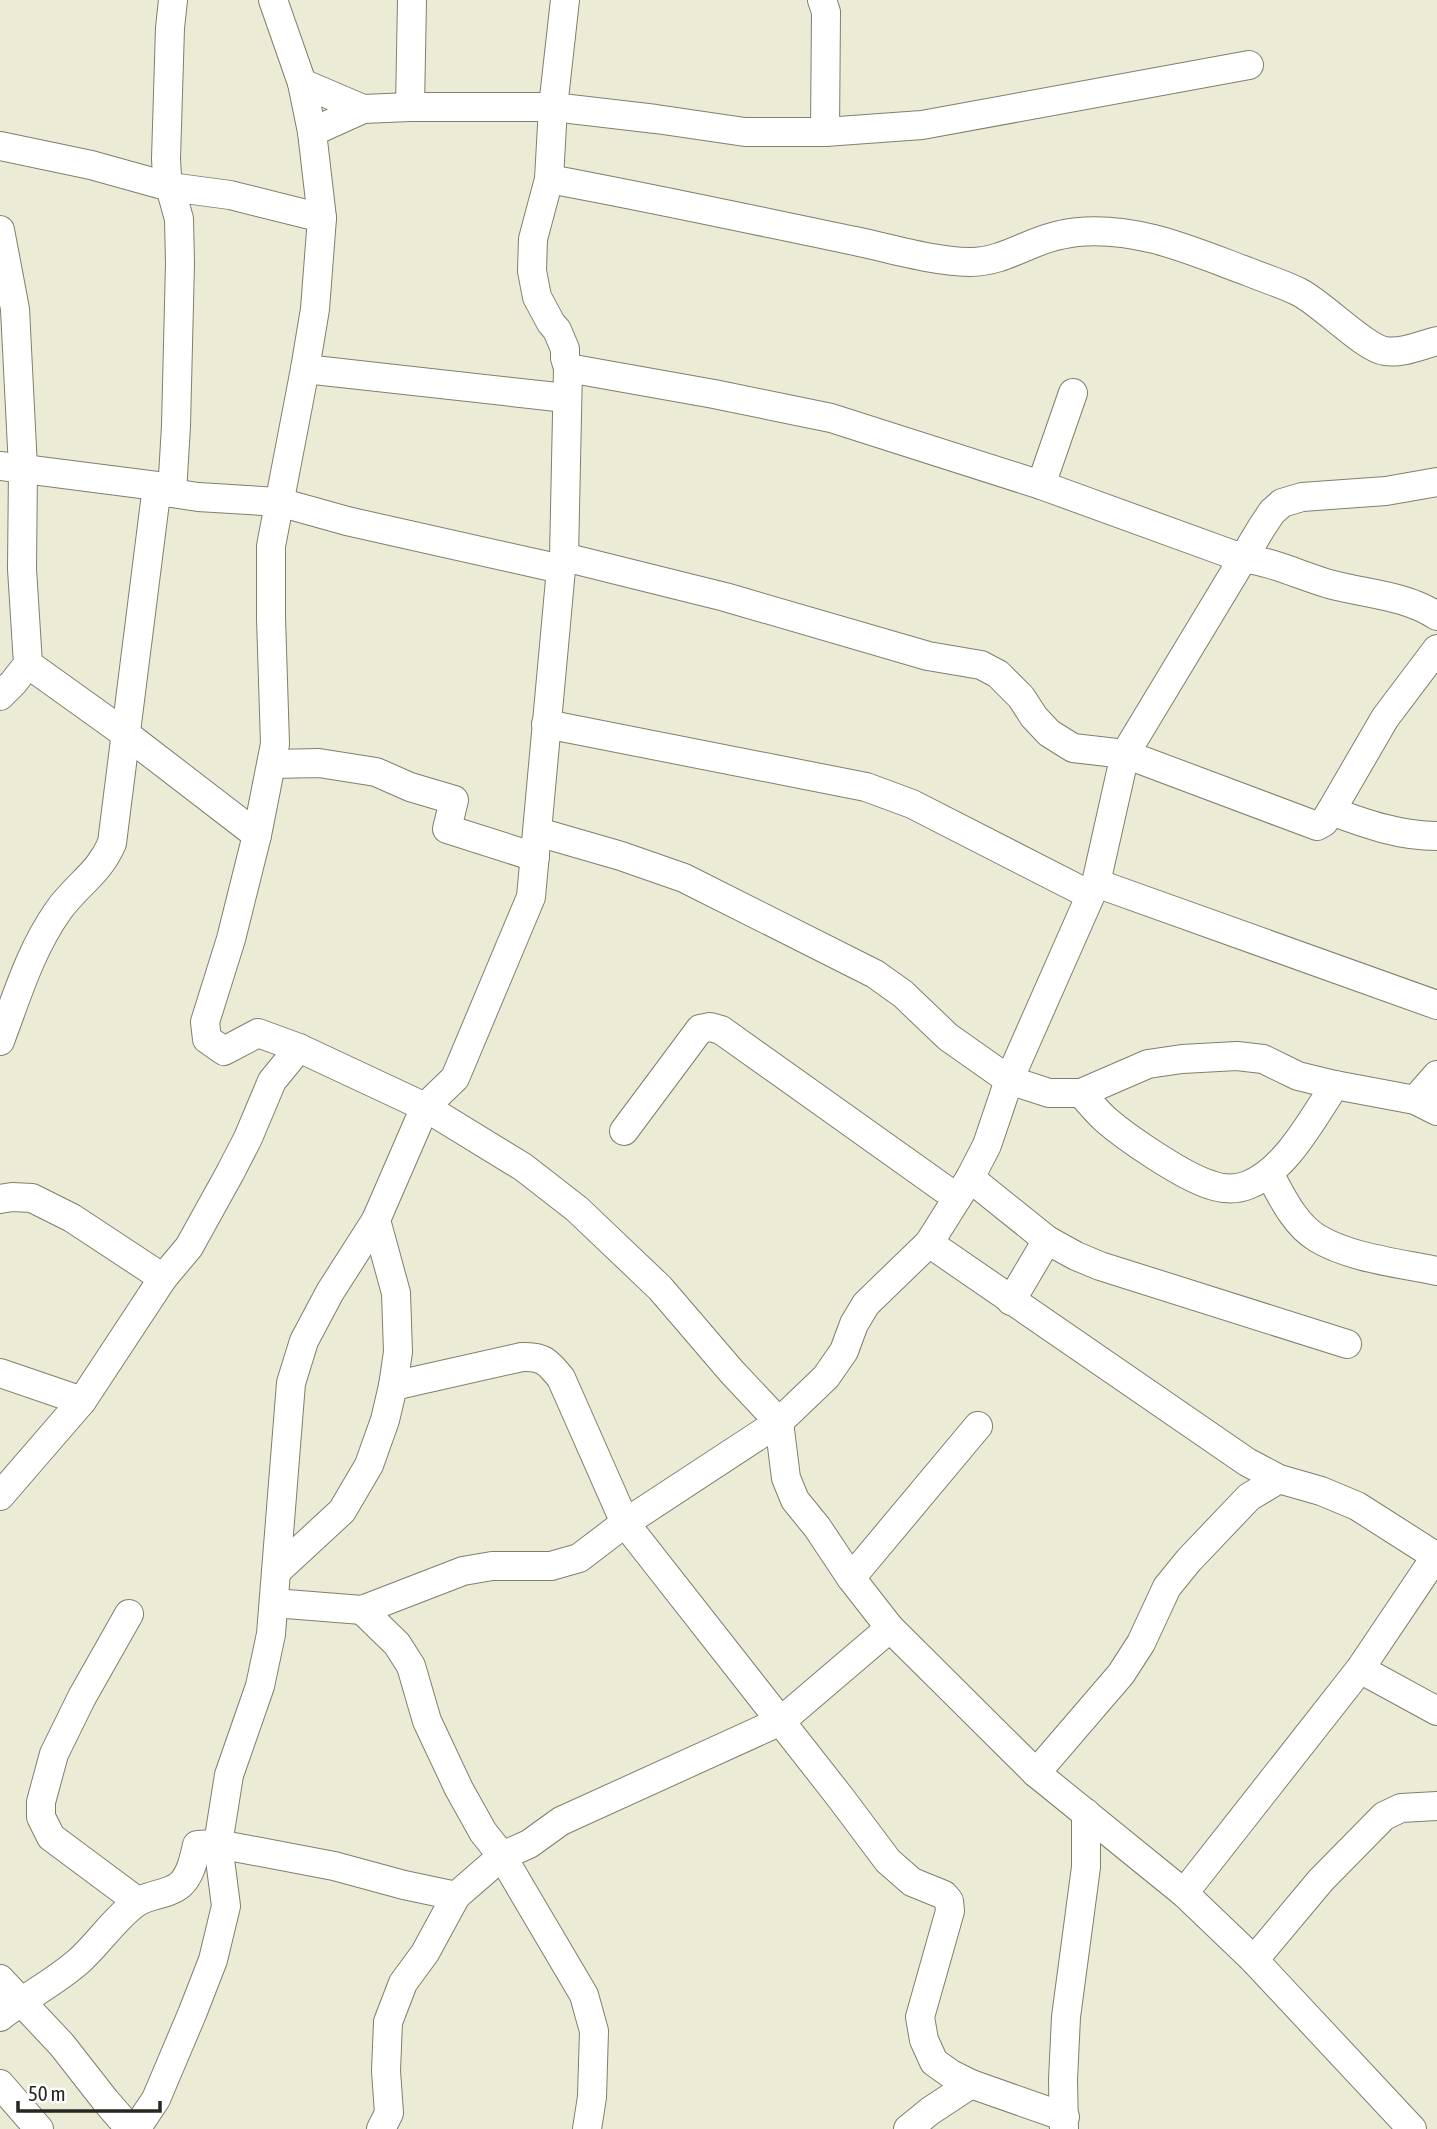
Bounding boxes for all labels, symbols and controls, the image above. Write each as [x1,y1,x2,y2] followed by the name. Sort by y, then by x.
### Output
[18,2070,159,2114] scale bar
[28,2081,66,2105] text: 50 m

